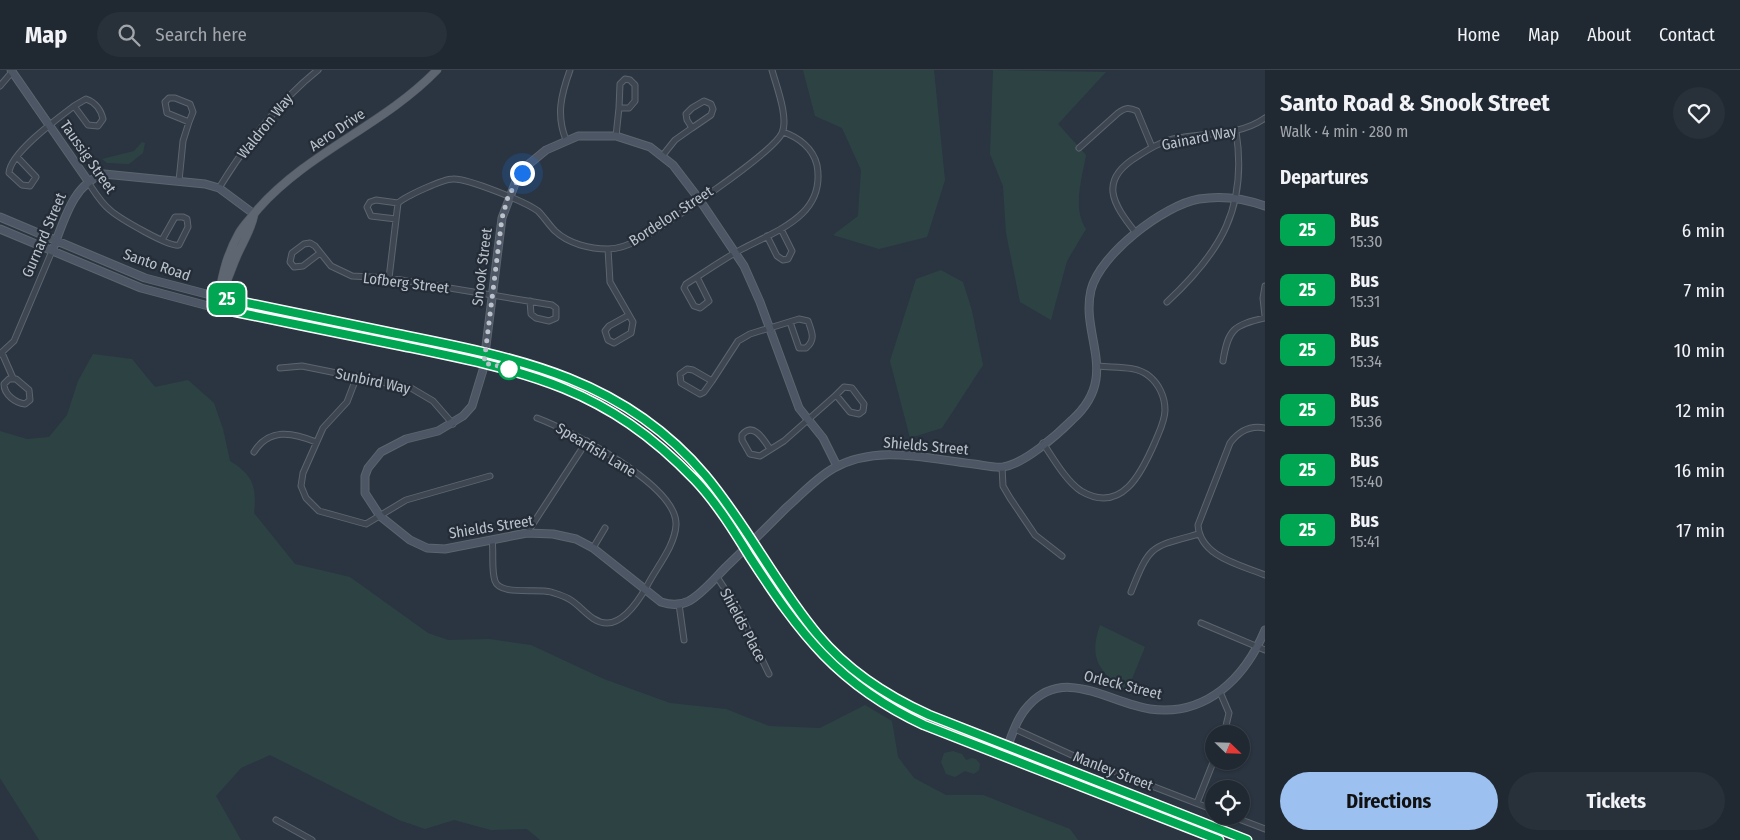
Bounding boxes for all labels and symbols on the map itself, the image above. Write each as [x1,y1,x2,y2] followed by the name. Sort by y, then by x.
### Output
[233,90,297,162] street label: Waldron Way
[306,105,368,155] street label: Aero Drive
[56,117,120,197] street label: Taussig Street
[1160,122,1238,154] street label: Gainard Way
[510,161,535,186] your location
[626,182,716,250] street label: Bordelon Street
[18,190,70,280] street label: Gurnard Street
[468,227,496,307] street label: Snook Street
[121,245,193,285] street label: Santo Road
[362,269,450,297] street label: Lofberg Street
[204,283,250,315] line badge: 25
[498,358,520,380] unlabelled marker
[334,364,412,398] street label: Sunbird Way
[553,419,639,481] street label: Spearfish Lane
[883,433,969,459] street label: Shields Street
[447,511,535,543] street label: Shields Street
[716,585,770,665] street label: Shields Place
[1082,667,1164,703] street label: Orleck Street
[1205,725,1250,770] north arrow
[1070,747,1156,795] street label: Manley Street

